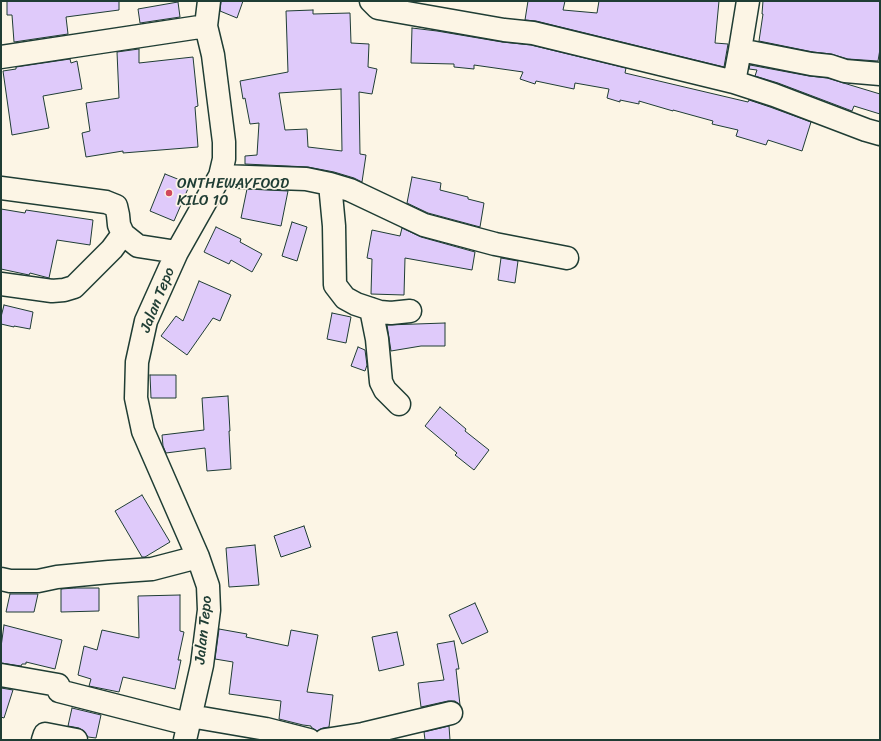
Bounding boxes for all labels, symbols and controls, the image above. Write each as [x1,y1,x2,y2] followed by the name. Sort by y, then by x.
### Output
[177,175,289,210] place label: ONTHEWAYFOOD KILO 10
[164,188,174,198] marker: ONTHEWAYFOOD KILO 10
[137,265,179,335] street label: Jalan Tepo
[191,595,217,665] street label: Jalan Tepo

